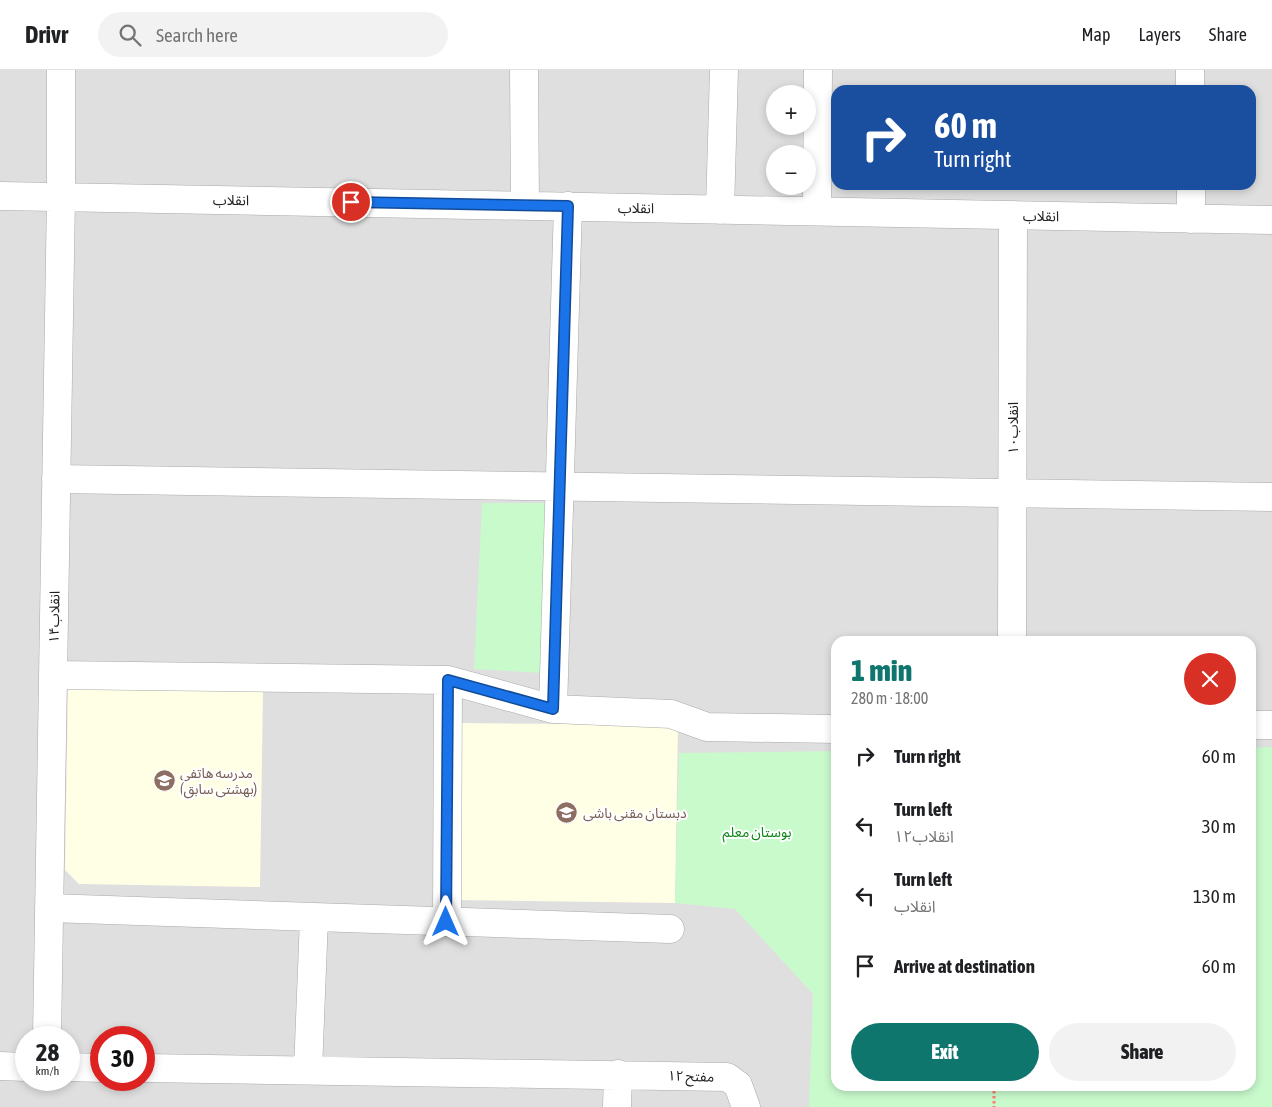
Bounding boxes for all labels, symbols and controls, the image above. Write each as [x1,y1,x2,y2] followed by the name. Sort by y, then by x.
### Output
[98,12,448,57] search box
[25,21,68,48] text: Drivr
[116,21,144,49] icon: search
[156,24,238,46] text: Search here
[1081,24,1110,45] text: Map
[1138,24,1181,45] text: Layers
[1209,24,1247,45] text: Share
[766,85,816,195] map controls
[766,85,816,135] button: +
[851,105,916,170] icon: right
[934,105,997,145] text: 60 m
[766,145,816,195] button: −
[934,146,1011,172] text: Turn right
[330,181,372,223] pin
[337,188,365,216] icon: arrive
[213,192,249,209] street label: انقلاب
[618,200,654,217] street label: انقلاب
[1023,208,1059,225] street label: انقلاب
[1005,402,1021,454] street label: انقلاب۱۰
[46,591,63,643] street label: انقلاب۱۴
[851,653,912,687] text: 1 min
[1184,653,1236,705] button: close
[851,689,928,707] text: 280 m · 18:00
[851,742,879,770] icon: right
[894,745,961,767] text: Turn right
[1202,745,1236,767] text: 60 m
[180,765,257,799] place label: مدرسه هاتفی (بهشتی سابق)
[152,769,176,793] school or university icon: مدرسه هاتفی (بهشتی سابق)
[894,798,952,820] text: Turn left
[555,801,579,825] school or university icon: دبستان مقنی باشی
[583,805,687,822] place label: دبستان مقنی باشی
[851,812,879,840] icon: left
[1202,815,1236,837] text: 30 m
[723,824,792,843] park label: بوستان معلم
[894,827,954,845] text: انقلاب۱۲
[894,868,952,890] text: Turn left
[851,882,879,910] icon: left
[1193,885,1236,907] text: 130 m
[419,895,471,947] position arrow
[894,897,936,915] text: انقلاب
[851,952,879,980] icon: arrive
[894,955,1035,977] text: Arrive at destination
[1202,955,1236,977] text: 60 m
[851,1023,1039,1081] button: Exit
[1049,1023,1236,1081] button: Share
[90,1026,155,1091] speed limit sign: 30
[36,1038,59,1066] text: 28
[36,1064,59,1078] text: km/h
[667,1067,715,1088] street label: مفتح ۱۲

